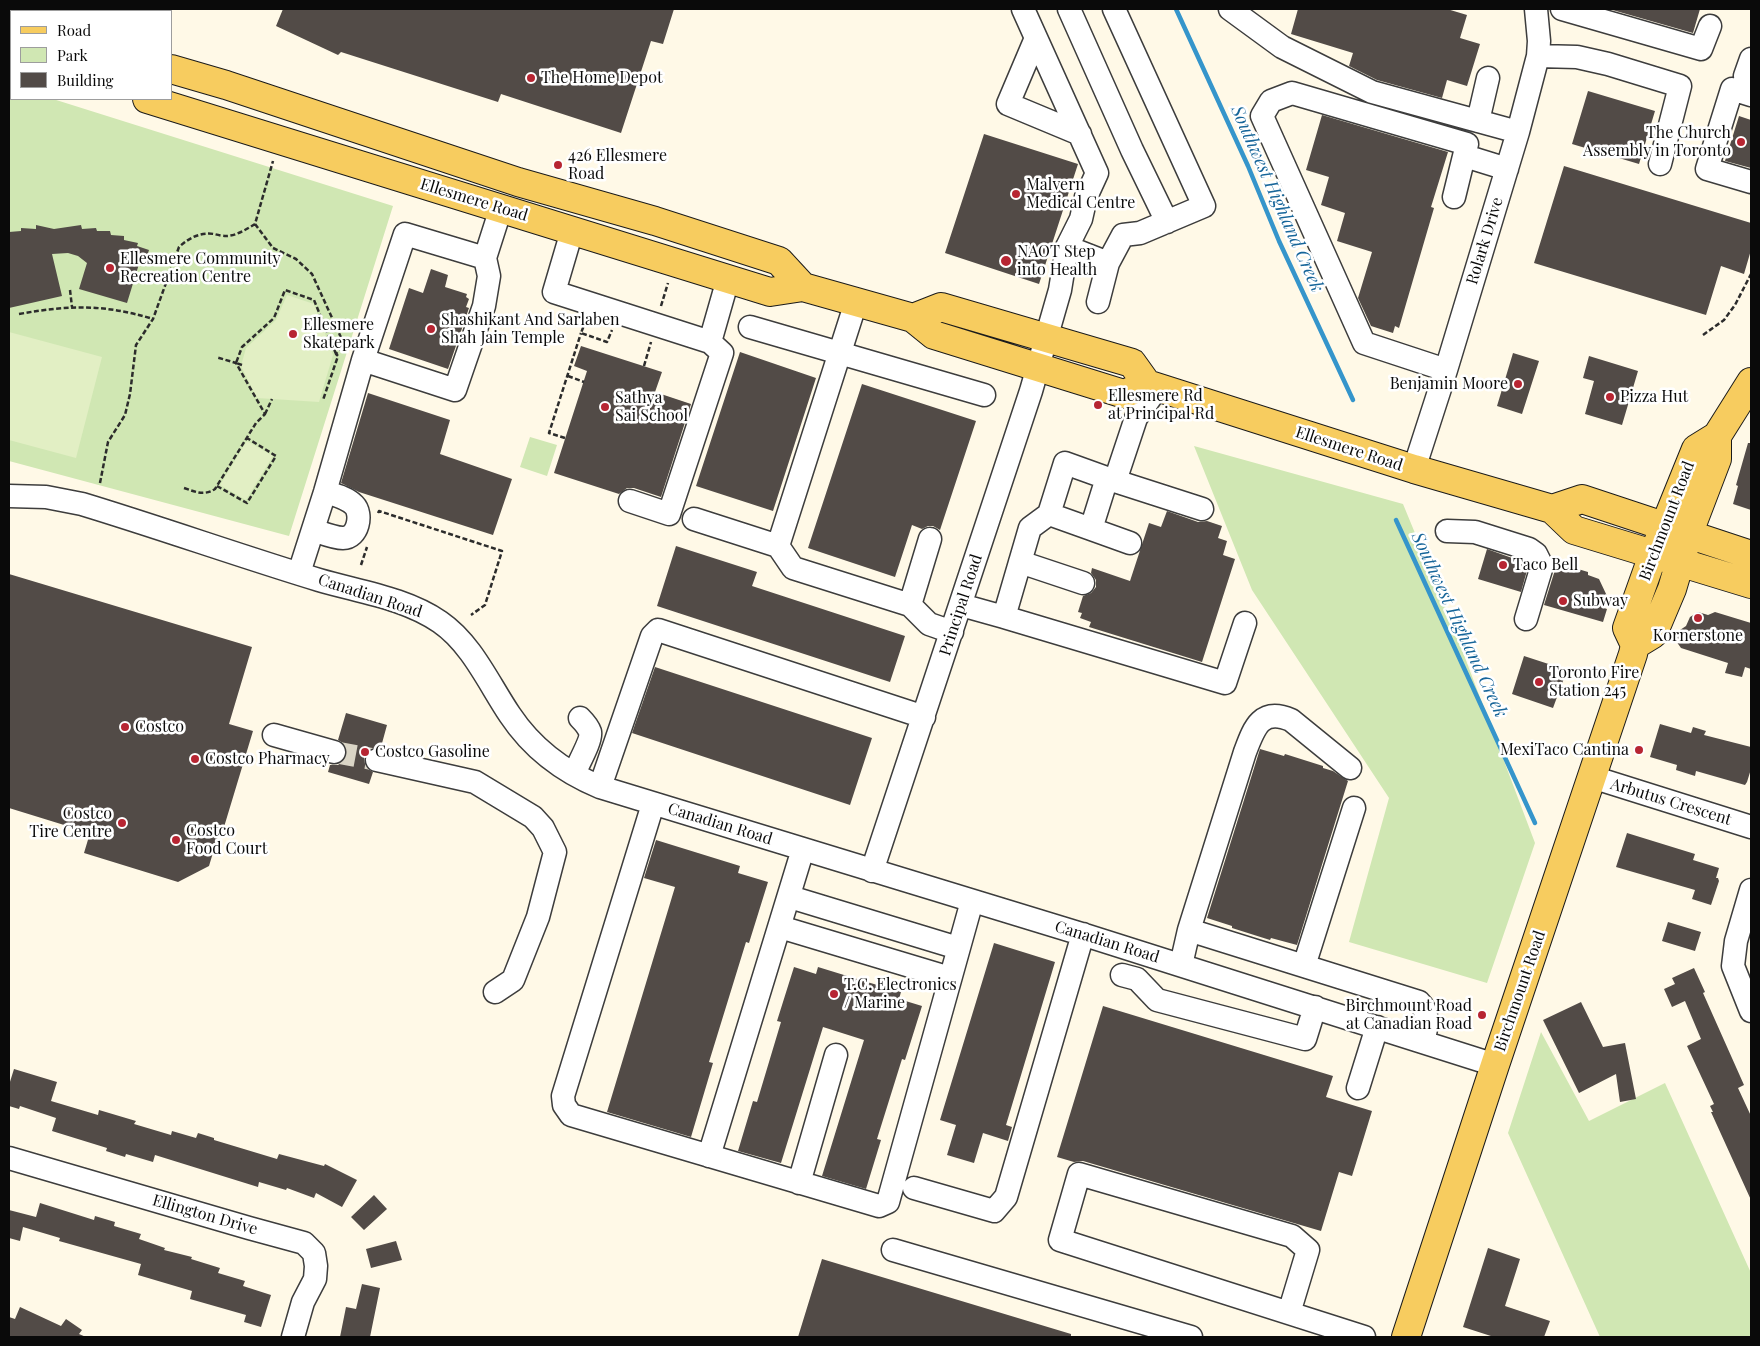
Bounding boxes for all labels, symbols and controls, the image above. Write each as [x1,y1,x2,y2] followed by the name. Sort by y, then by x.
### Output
[10,10,172,100] legend
[57,20,91,40] text: Road
[57,45,88,65] text: Park
[541,68,663,88] place label: The Home Depot
[57,70,113,90] text: Building
[525,72,537,84] marker: The Home Depot
[1226,102,1328,296] water label: Southwest Highland Creek
[1583,123,1731,161] place label: The Church Assembly in Toronto
[1735,136,1747,148] marker: The Church Assembly in Toronto
[568,146,667,184] place label: 426 Ellesmere Road
[552,159,564,171] marker: 426 Ellesmere Road
[418,175,530,225] street label: Ellesmere Road
[1026,175,1135,213] place label: Malvern Medical Centre
[1010,188,1022,200] marker: Malvern Medical Centre
[1463,195,1507,287] street label: Rolark Drive
[1017,242,1097,280] place label: NAOT Step into Health
[120,249,281,287] place label: Ellesmere Community Recreation Centre
[999,254,1013,268] marker: NAOT Step into Health
[104,262,116,274] marker: Ellesmere Community Recreation Centre
[441,310,620,348] place label: Shashikant And Sarlaben Shah Jain Temple
[303,315,375,353] place label: Ellesmere Skatepark
[425,323,437,335] marker: Shashikant And Sarlaben Shah Jain Temple
[287,328,299,340] marker: Ellesmere Skatepark
[1390,374,1508,394] place label: Benjamin Moore
[1512,378,1524,390] marker: Benjamin Moore
[1108,386,1214,424] place label: Ellesmere Rd at Principal Rd
[1620,387,1688,407] place label: Pizza Hut
[615,388,688,426] place label: Sathya Sai School
[1604,391,1616,403] marker: Pizza Hut
[1092,399,1104,411] marker: Ellesmere Rd at Principal Rd
[599,401,611,413] marker: Sathya Sai School
[1293,423,1405,475] street label: Ellesmere Road
[1635,459,1699,583] street label: Birchmount Road
[1407,529,1511,721] water label: Southwest Highland Creek
[936,552,986,658] street label: Principal Road
[1513,555,1578,575] place label: Taco Bell
[1497,559,1509,571] marker: Taco Bell
[315,570,425,622] street label: Canadian Road
[1573,591,1628,611] place label: Subway
[1557,595,1569,607] marker: Subway
[1692,612,1704,624] marker: Kornerstone
[1653,626,1743,646] place label: Kornerstone
[1549,663,1639,701] place label: Toronto Fire Station 245
[1533,676,1545,688] marker: Toronto Fire Station 245
[135,717,184,737] place label: Costco
[119,721,131,733] marker: Costco
[1500,740,1629,760] place label: MexiTaco Cantina
[375,742,490,762] place label: Costco Gasoline
[1633,744,1645,756] marker: MexiTaco Cantina
[359,746,371,758] marker: Costco Gasoline
[205,749,330,769] place label: Costco Pharmacy
[189,753,201,765] marker: Costco Pharmacy
[1608,774,1734,830] street label: Arbutus Crescent
[665,799,775,849] street label: Canadian Road
[29,804,112,842] place label: Costco Tire Centre
[116,817,128,829] marker: Costco Tire Centre
[186,821,267,859] place label: Costco Food Court
[170,834,182,846] marker: Costco Food Court
[1052,917,1162,967] street label: Canadian Road
[1490,928,1550,1054] street label: Birchmount Road
[844,975,957,1013] place label: T.C. Electronics / Marine
[828,988,840,1000] marker: T.C. Electronics / Marine
[1346,996,1472,1034] place label: Birchmount Road at Canadian Road
[1476,1009,1488,1021] marker: Birchmount Road at Canadian Road
[150,1191,260,1239] street label: Ellington Drive

